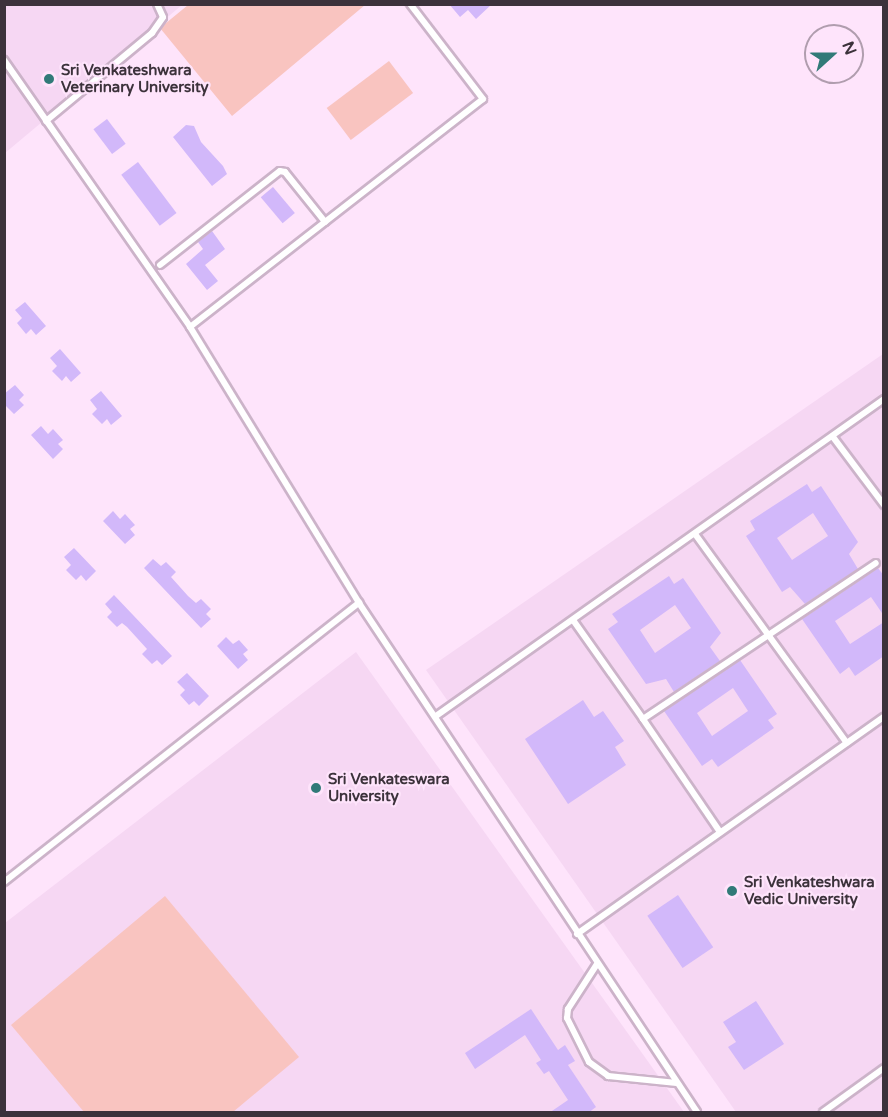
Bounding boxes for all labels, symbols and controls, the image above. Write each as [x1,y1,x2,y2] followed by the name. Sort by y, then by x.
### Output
[804,24,864,84] north arrow
[837,39,861,58] text: N
[61,61,209,96] place label: Sri Venkateshwara Veterinary University
[42,72,56,86] marker: Sri Venkateshwara Veterinary University
[328,770,450,805] place label: Sri Venkateswara University
[309,781,323,795] marker: Sri Venkateswara University
[744,873,875,908] place label: Sri Venkateshwara Vedic University
[725,884,739,898] marker: Sri Venkateshwara Vedic University

